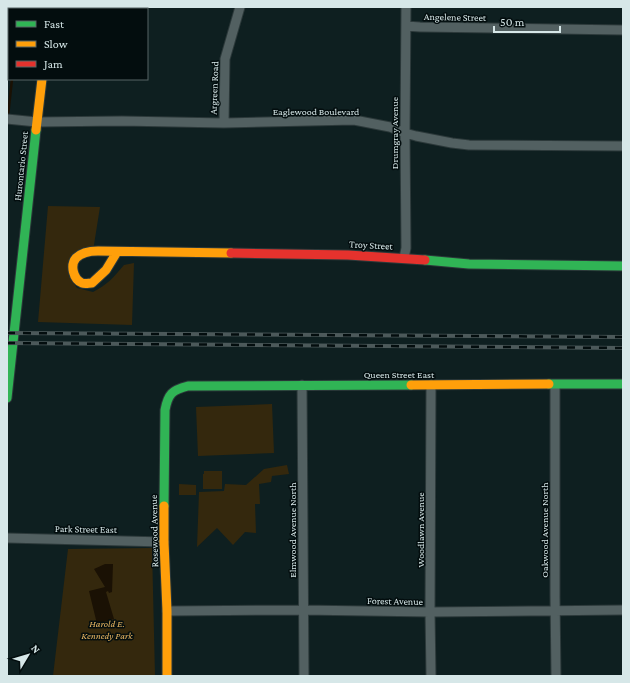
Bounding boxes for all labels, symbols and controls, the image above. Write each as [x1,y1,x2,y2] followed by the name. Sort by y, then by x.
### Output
[8,8,148,80] legend
[494,8,560,34] scale bar
[424,11,487,23] street label: Angelene Street
[500,15,525,29] text: 50 m
[44,17,65,31] text: Fast
[44,37,68,51] text: Slow
[43,57,63,71] text: Jam
[208,60,220,115] street label: Argreen Road
[389,96,400,169] street label: Drumgray Avenue
[273,106,360,117] street label: Eaglewood Boulevard
[12,130,30,201] street label: Hurontario Street
[349,238,394,252] street label: Troy Street
[364,369,435,380] street label: Queen Street East
[287,482,298,578] street label: Elmwood Avenue North
[539,482,550,578] street label: Oakwood Avenue North
[415,492,426,568] street label: Woodlawn Avenue
[148,494,160,567] street label: Rosewood Avenue
[55,523,118,535] street label: Park Street East
[367,595,424,607] street label: Forest Avenue
[81,618,133,641] park label: Harold E. Kennedy Park
[8,635,48,675] north arrow
[29,642,43,656] text: N

